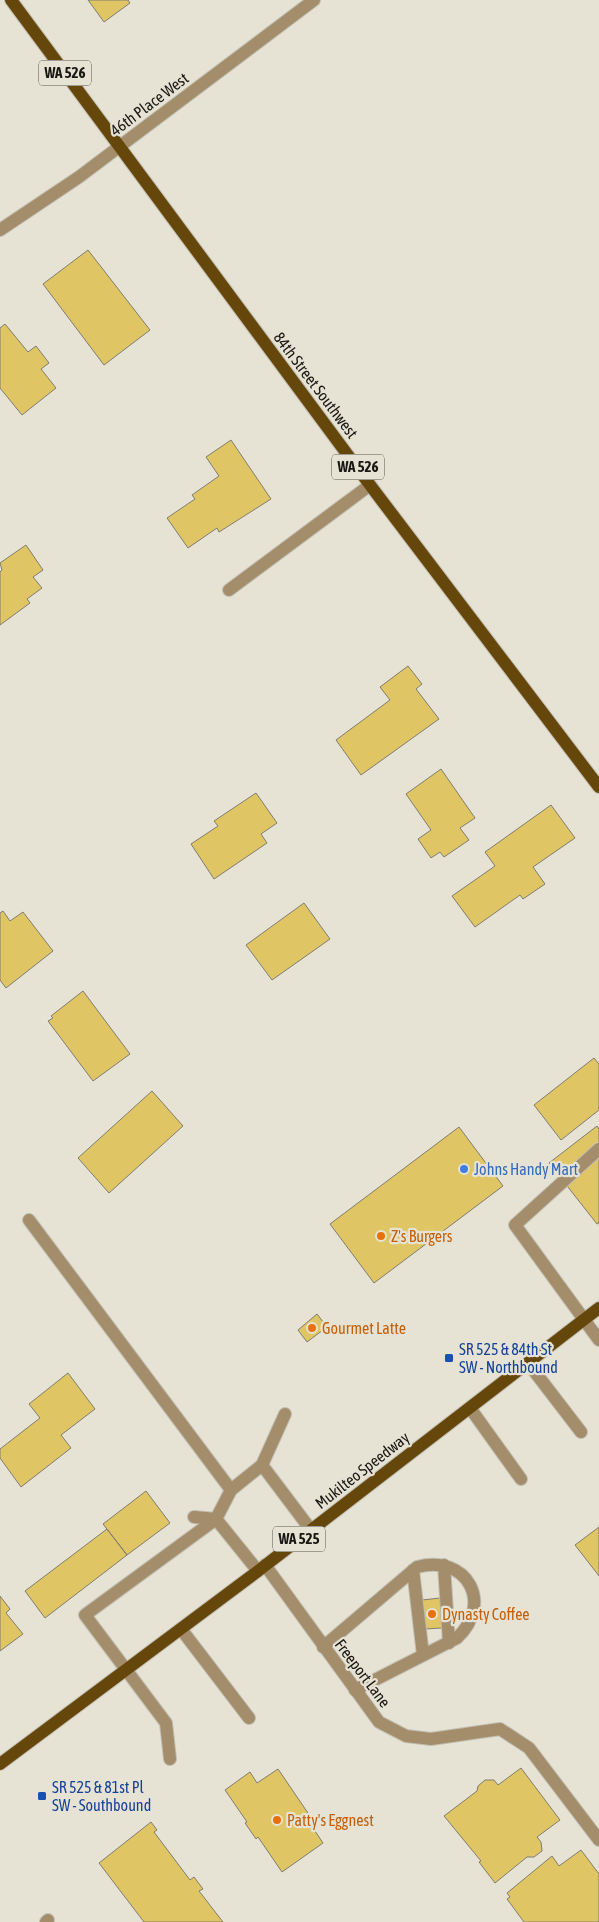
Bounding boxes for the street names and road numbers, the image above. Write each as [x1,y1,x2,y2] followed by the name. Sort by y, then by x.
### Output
[39,60,91,86] road number: WA 526
[106,69,192,139] street label: 46th Place West
[270,328,362,442] street label: 84th Street Southwest
[332,454,384,480] road number: WA 526
[312,1428,413,1513] street label: Mukilteo Speedway
[273,1526,325,1552] road number: WA 525
[331,1635,394,1711] street label: Freeport Lane

